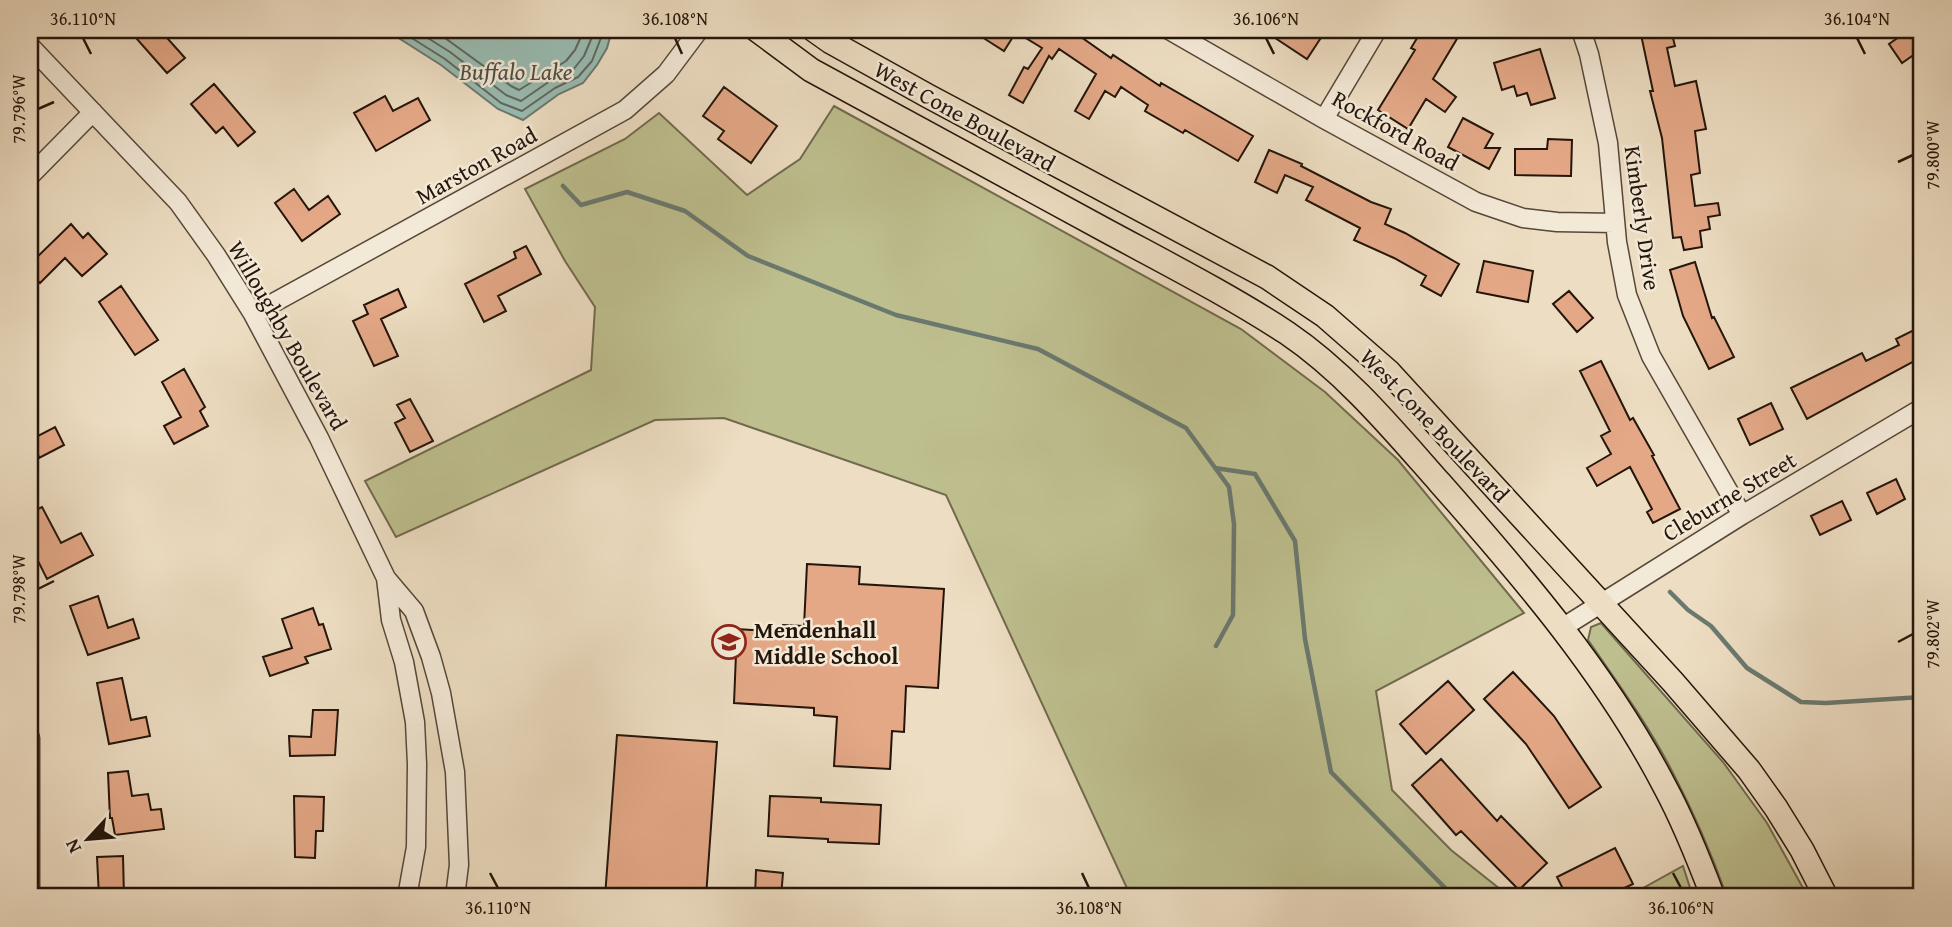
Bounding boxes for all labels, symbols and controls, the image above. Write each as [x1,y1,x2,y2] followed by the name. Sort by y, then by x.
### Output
[50,5,116,32] text: 36.110°N
[642,5,708,32] text: 36.108°N
[1233,5,1299,32] text: 36.106°N
[1824,5,1890,32] text: 36.104°N
[868,52,1062,180] street label: West Cone Boulevard
[459,54,573,89] water label: Buffalo Lake
[5,74,32,144] text: 79.796°W
[1327,82,1466,179] street label: Rockford Road
[409,118,543,212] street label: Marston Road
[1919,120,1946,190] text: 79.800°W
[1617,144,1669,292] street label: Kimberly Drive
[220,234,356,436] street label: Willoughby Boulevard
[1353,341,1518,510] street label: West Cone Boulevard
[1656,443,1802,549] street label: Cleburne Street
[5,554,32,624] text: 79.798°W
[1919,599,1946,669] text: 79.802°W
[754,613,898,672] place label: Mendenhall Middle School
[710,623,748,661] school or university icon: Mendenhall Middle School
[52,804,122,874] north arrow
[57,834,88,858] text: N
[465,894,531,921] text: 36.110°N
[1056,894,1122,921] text: 36.108°N
[1648,894,1714,921] text: 36.106°N

